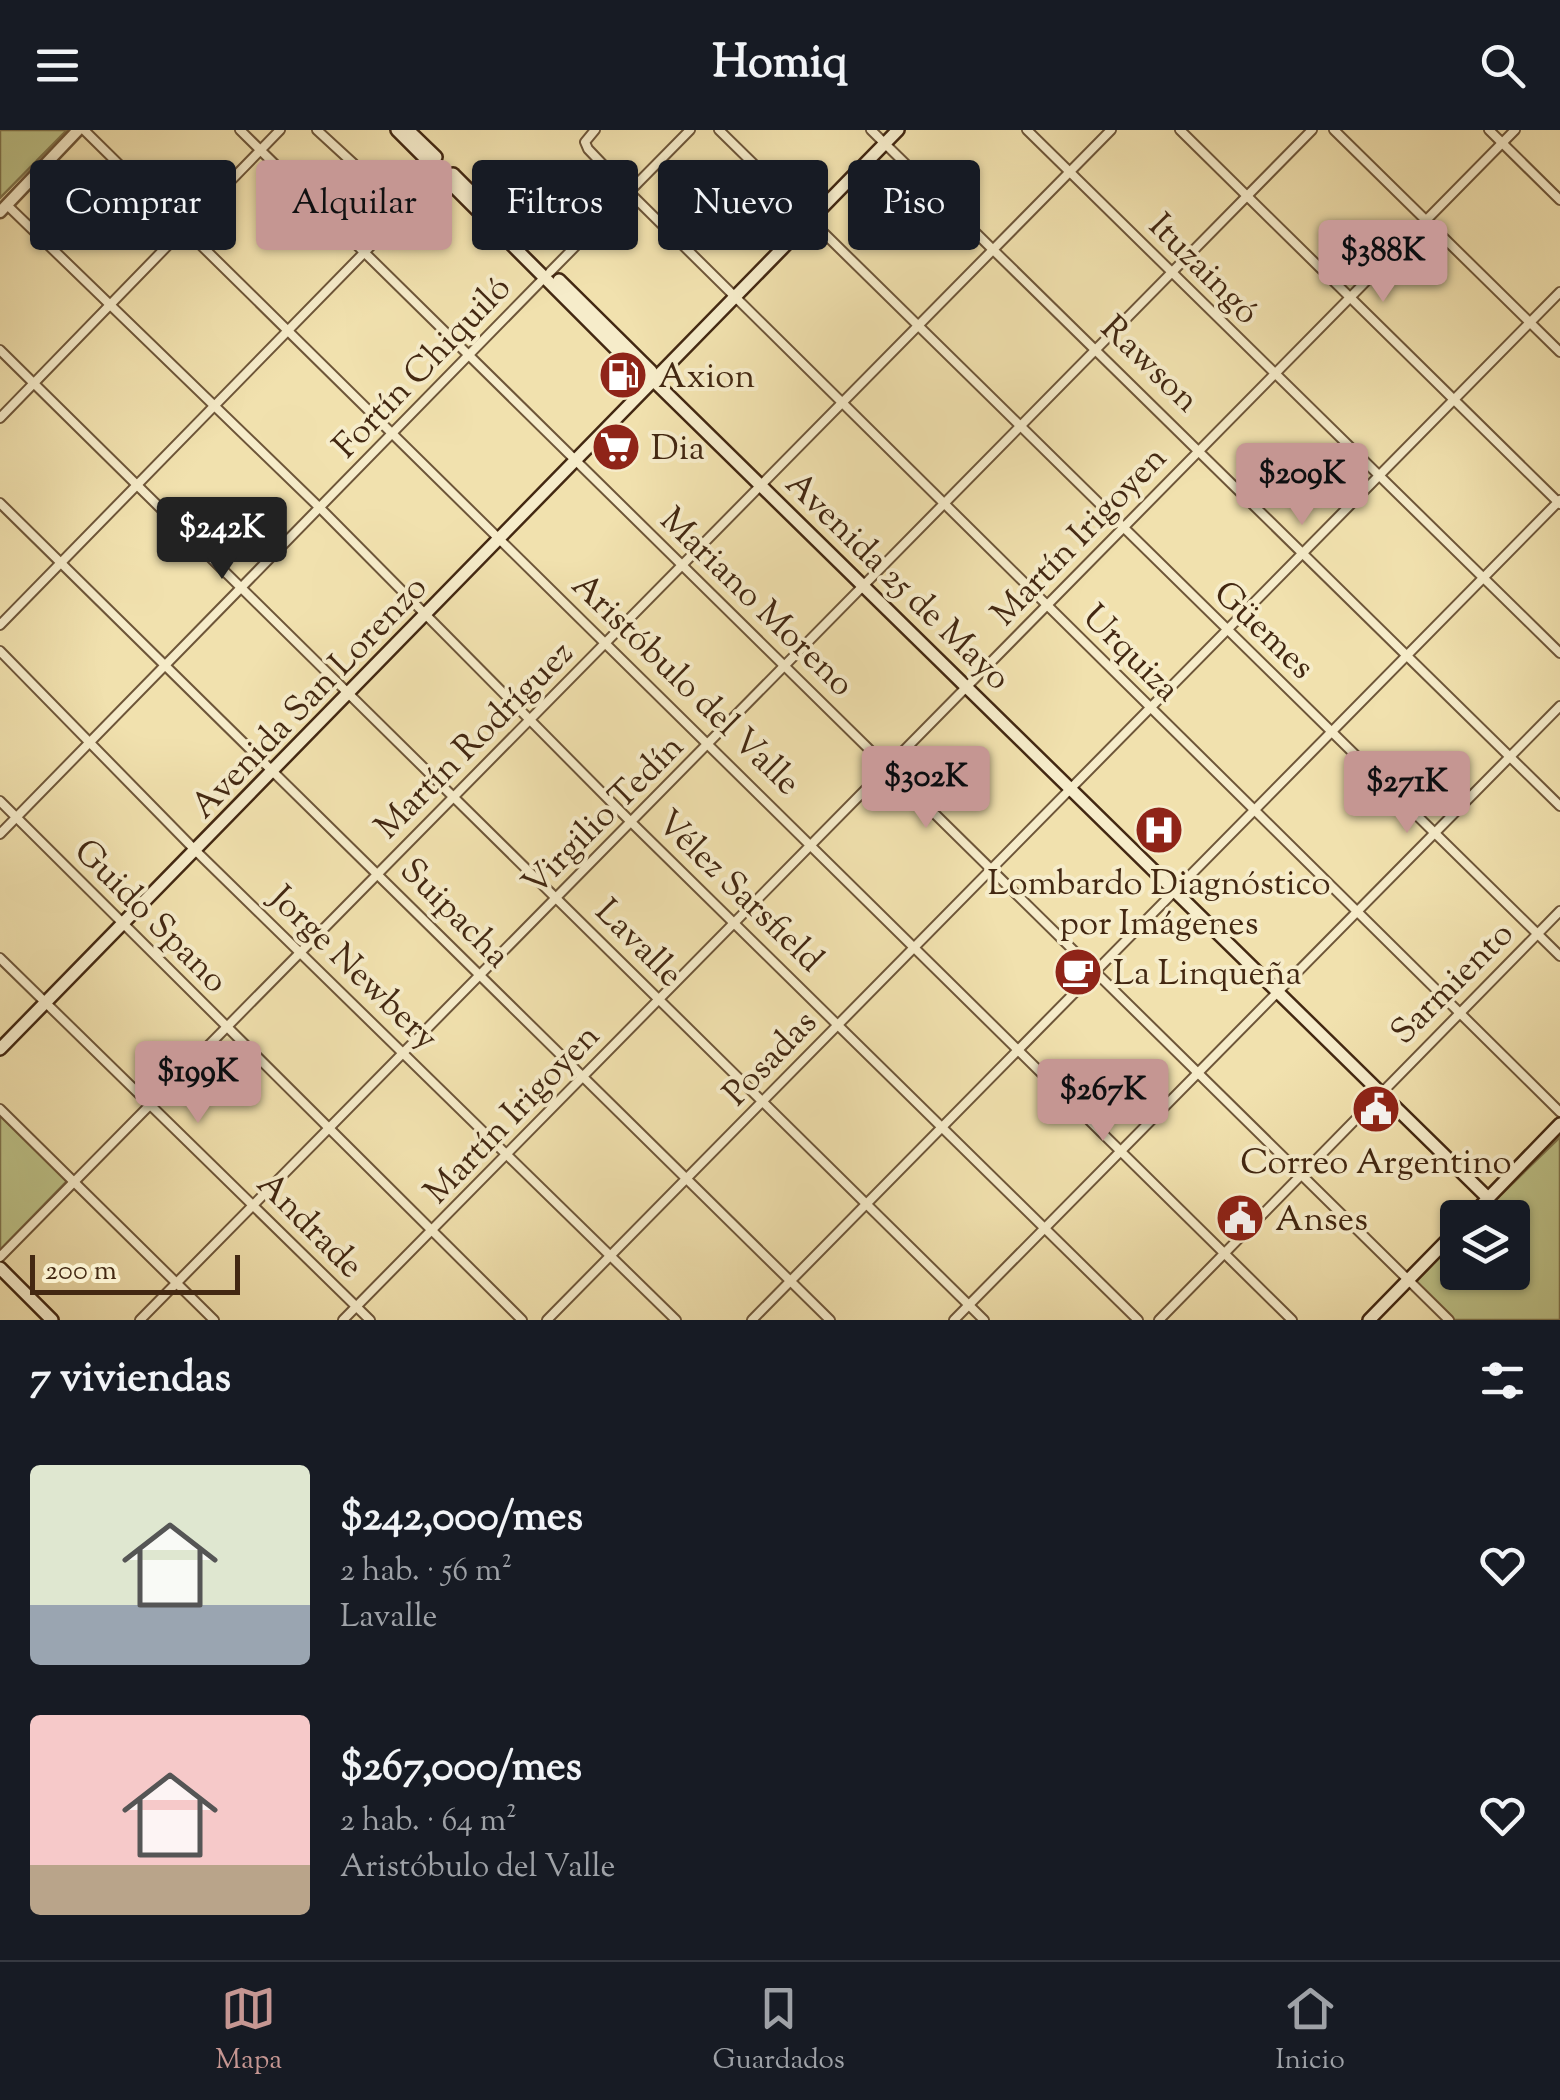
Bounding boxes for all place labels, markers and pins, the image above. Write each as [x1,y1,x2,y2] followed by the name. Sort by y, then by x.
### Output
[1313,220,1453,305] pin: $388K
[597,349,649,401] fuel station icon: Axion
[658,353,755,404] place label: Axion
[590,421,642,473] supermarket icon: Dia
[651,425,705,476] place label: Dia
[1232,443,1372,528] pin: $209K
[152,497,292,582] pin: $242K
[856,746,996,831] pin: $302K
[1337,751,1477,836] pin: $271K
[1133,804,1185,856] hospital icon: Lombardo Diagnóstico por Imágenes
[987,860,1331,951] place label: Lombardo Diagnóstico por Imágenes
[1052,946,1104,998] cafe icon: La Linqueña
[1113,950,1302,1001] place label: La Linqueña
[128,1041,268,1126] pin: $199K
[1033,1059,1173,1144] pin: $267K
[1350,1083,1402,1135] public building icon: Correo Argentino
[1240,1139,1512,1190] place label: Correo Argentino
[1214,1192,1266,1244] public building icon: Anses
[1275,1196,1368,1247] place label: Anses

